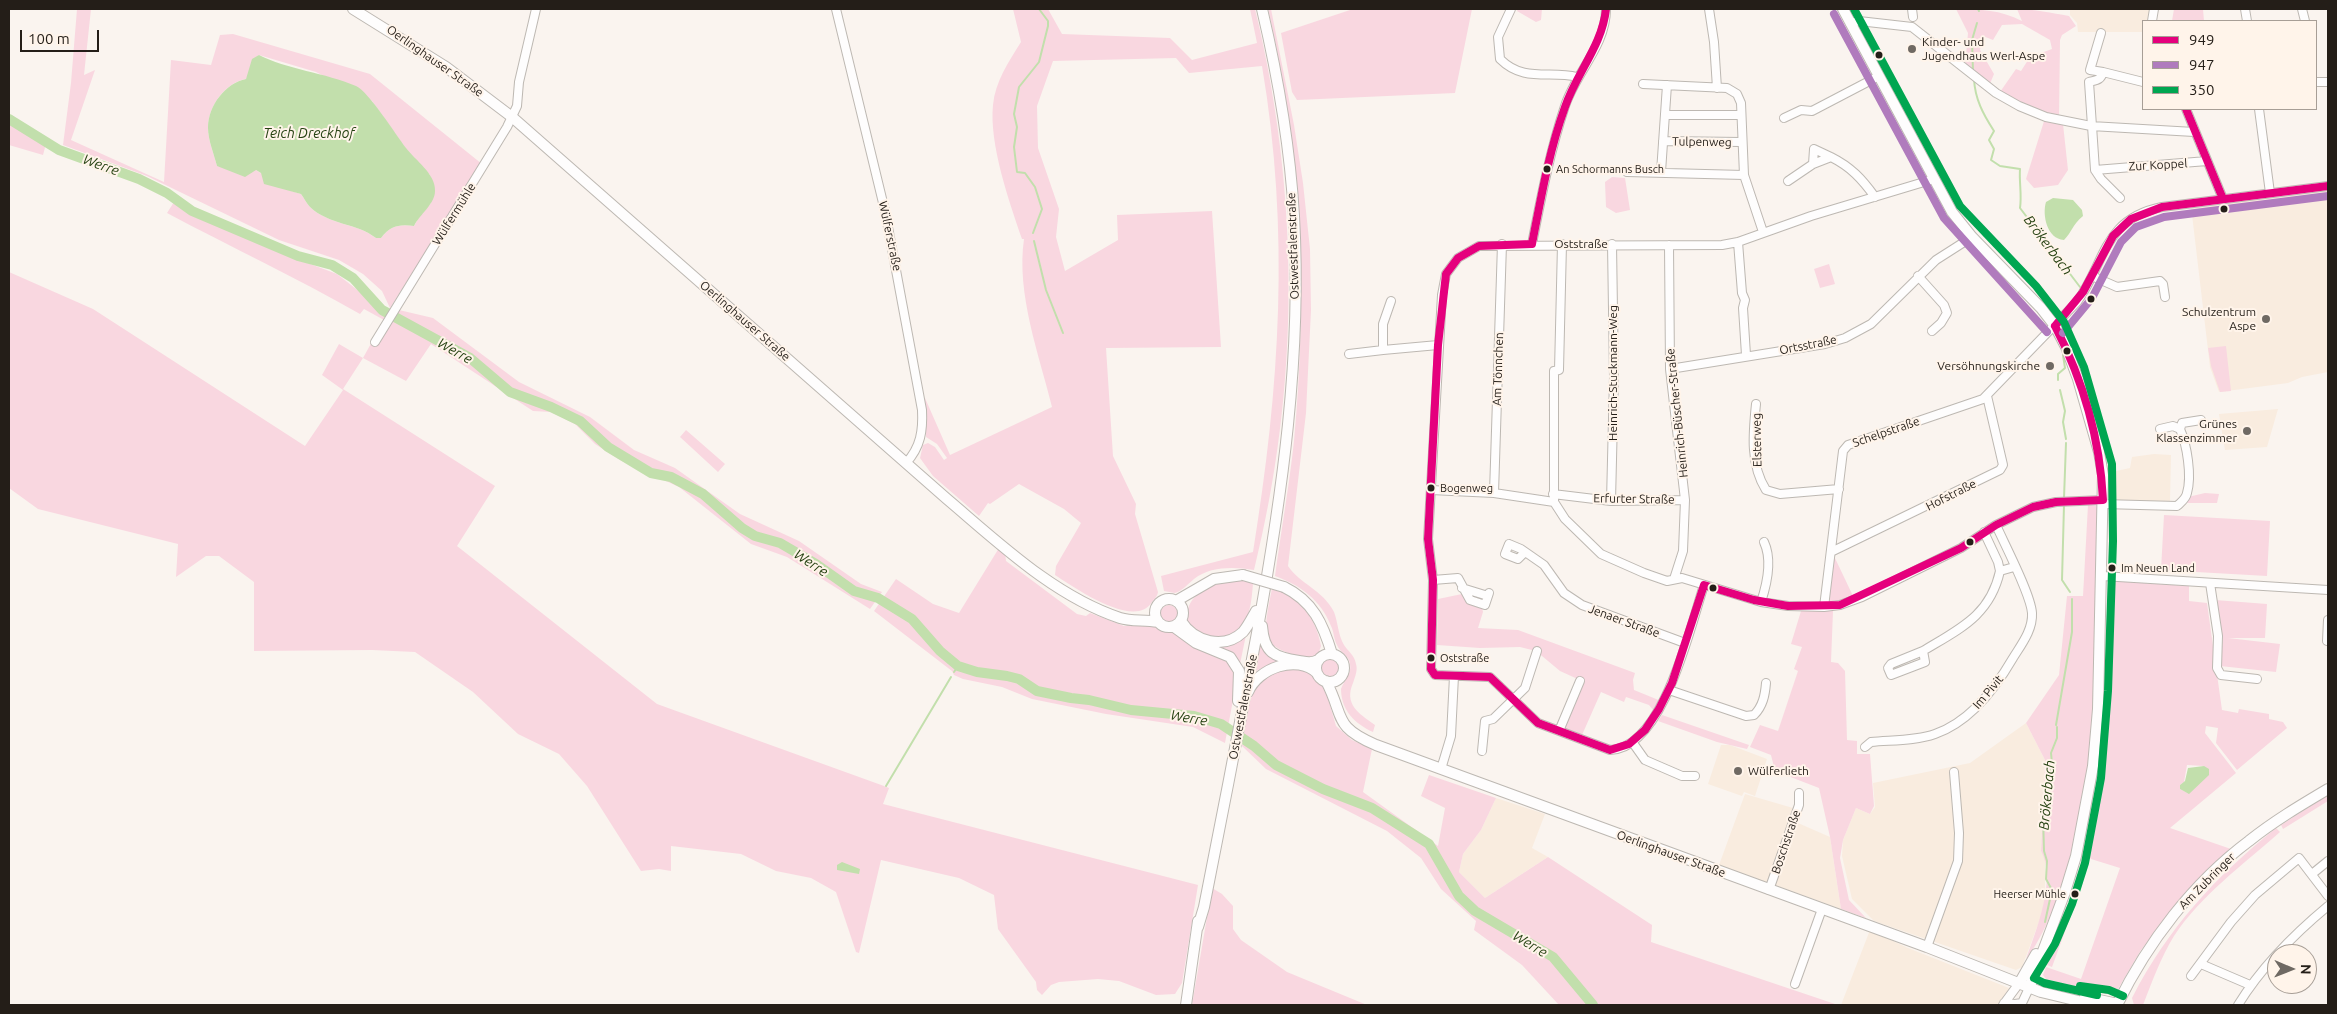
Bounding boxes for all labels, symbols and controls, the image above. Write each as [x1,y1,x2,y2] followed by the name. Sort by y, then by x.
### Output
[22,20,101,52] scale bar
[2142,20,2317,110] legend
[384,22,486,100] street label: Oerlinghauser Straße
[28,30,70,47] text: 100 m
[2189,31,2214,48] text: 949
[1922,35,2045,63] place label: Kinder- und Jugendhaus Werl-Aspe
[1906,43,1918,55] marker: Kinder- und Jugendhaus Werl-Aspe
[1874,50,1884,60] unlabelled marker
[2189,56,2214,73] text: 947
[2189,81,2214,98] text: 350
[263,125,355,141] water label: Teich Dreckhof
[1672,134,1732,150] street label: Tulpenweg
[81,151,121,179] water label: Werre
[2128,156,2188,174] street label: Zur Koppel
[1556,162,1664,176] place label: An Schormanns Busch
[1542,164,1552,174] marker: An Schormanns Busch
[429,180,479,248] street label: Wülfermühle
[1284,192,1302,300] street label: Ostwestfalenstraße
[876,200,904,272] street label: Wülferstraße
[2219,204,2229,214] unlabelled marker
[2020,212,2076,278] water label: Brökerbach
[1554,237,1608,251] street label: Oststraße
[697,278,793,364] street label: Oerlinghauser Straße
[2086,294,2096,304] unlabelled marker
[1606,305,1620,441] street label: Heinrich-Stuckmann-Weg
[2182,305,2256,333] place label: Schulzentrum Aspe
[2260,313,2272,325] marker: Schulzentrum Aspe
[1490,332,1506,406] street label: Am Tönnchen
[1778,332,1838,358] street label: Ortsstraße
[435,334,475,368] water label: Werre
[2062,346,2072,356] unlabelled marker
[1663,347,1691,479] street label: Heinrich-Büscher-Straße
[1937,359,2040,373] place label: Versöhnungskirche
[2044,360,2056,372] marker: Versöhnungskirche
[1749,413,1765,467] street label: Elsterweg
[1851,414,1921,450] street label: Schelpstraße
[2156,417,2237,445] place label: Grünes Klassenzimmer
[2241,425,2253,437] marker: Grünes Klassenzimmer
[1923,476,1979,514] street label: Hofstraße
[1440,481,1493,495] place label: Bogenweg
[1426,483,1436,493] marker: Bogenweg
[1593,491,1675,507] street label: Erfurter Straße
[1965,537,1975,547] unlabelled marker
[791,546,831,580] water label: Werre
[2121,561,2195,575] place label: Im Neuen Land
[2107,563,2117,573] marker: Im Neuen Land
[1708,583,1718,593] unlabelled marker
[1586,601,1662,641] street label: Jenaer Straße
[1440,651,1489,665] place label: Oststraße
[1226,653,1260,761] street label: Ostwestfalenstraße
[1426,653,1436,663] marker: Oststraße
[1970,672,2006,712] street label: Im Pivit
[1169,707,1209,729] water label: Werre
[2036,759,2058,831] water label: Brökerbach
[1748,764,1809,778] place label: Wülferlieth
[1732,765,1744,777] marker: Wülferlieth
[1768,808,1804,876] street label: Boschstraße
[1615,828,1727,880] street label: Oerlinghauser Straße
[2176,850,2238,912] street label: Am Zubringer
[1993,887,2066,901] place label: Heerser Mühle
[2070,889,2080,899] marker: Heerser Mühle
[1510,927,1550,961] water label: Werre
[2267,944,2317,994] north arrow
[2298,964,2314,975] text: N

